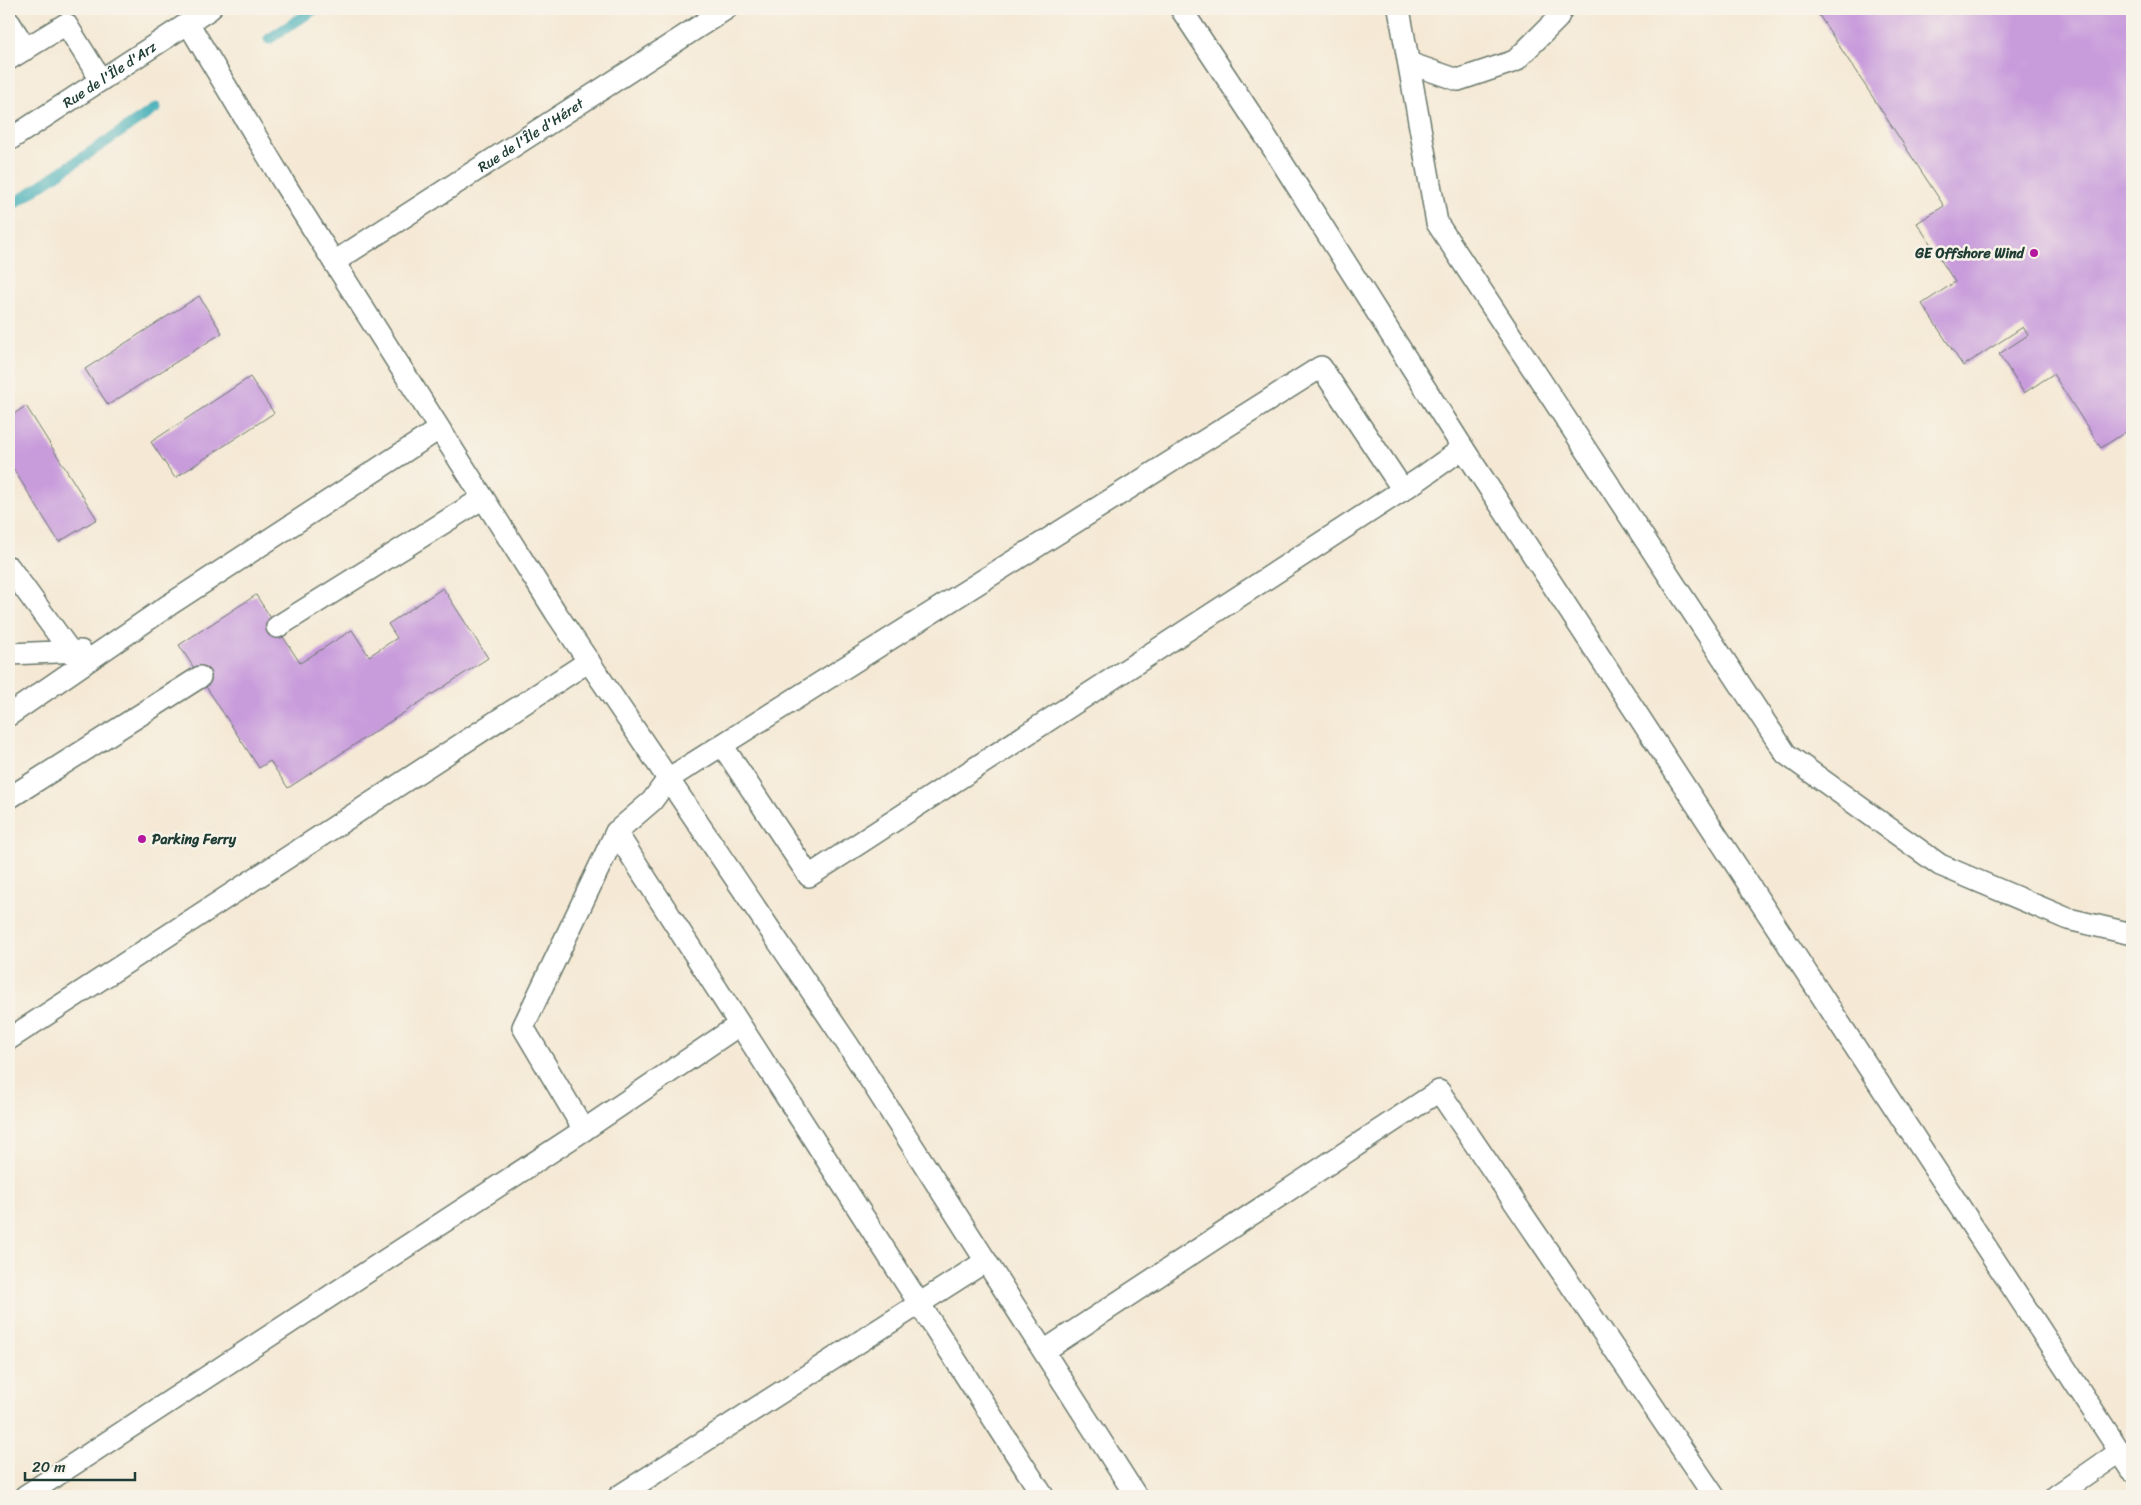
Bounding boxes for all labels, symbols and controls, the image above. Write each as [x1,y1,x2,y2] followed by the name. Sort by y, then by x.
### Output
[58,35,162,115] street label: Rue de l'Île d'Arz
[473,91,590,179] street label: Rue de l'Île d'Héret
[1914,241,2026,266] place label: GE Offshore Wind
[2028,247,2040,259] marker: GE Offshore Wind
[152,827,237,852] place label: Parking Ferry
[136,833,148,845] marker: Parking Ferry
[25,1450,135,1482] scale bar
[32,1454,66,1480] text: 20 m

